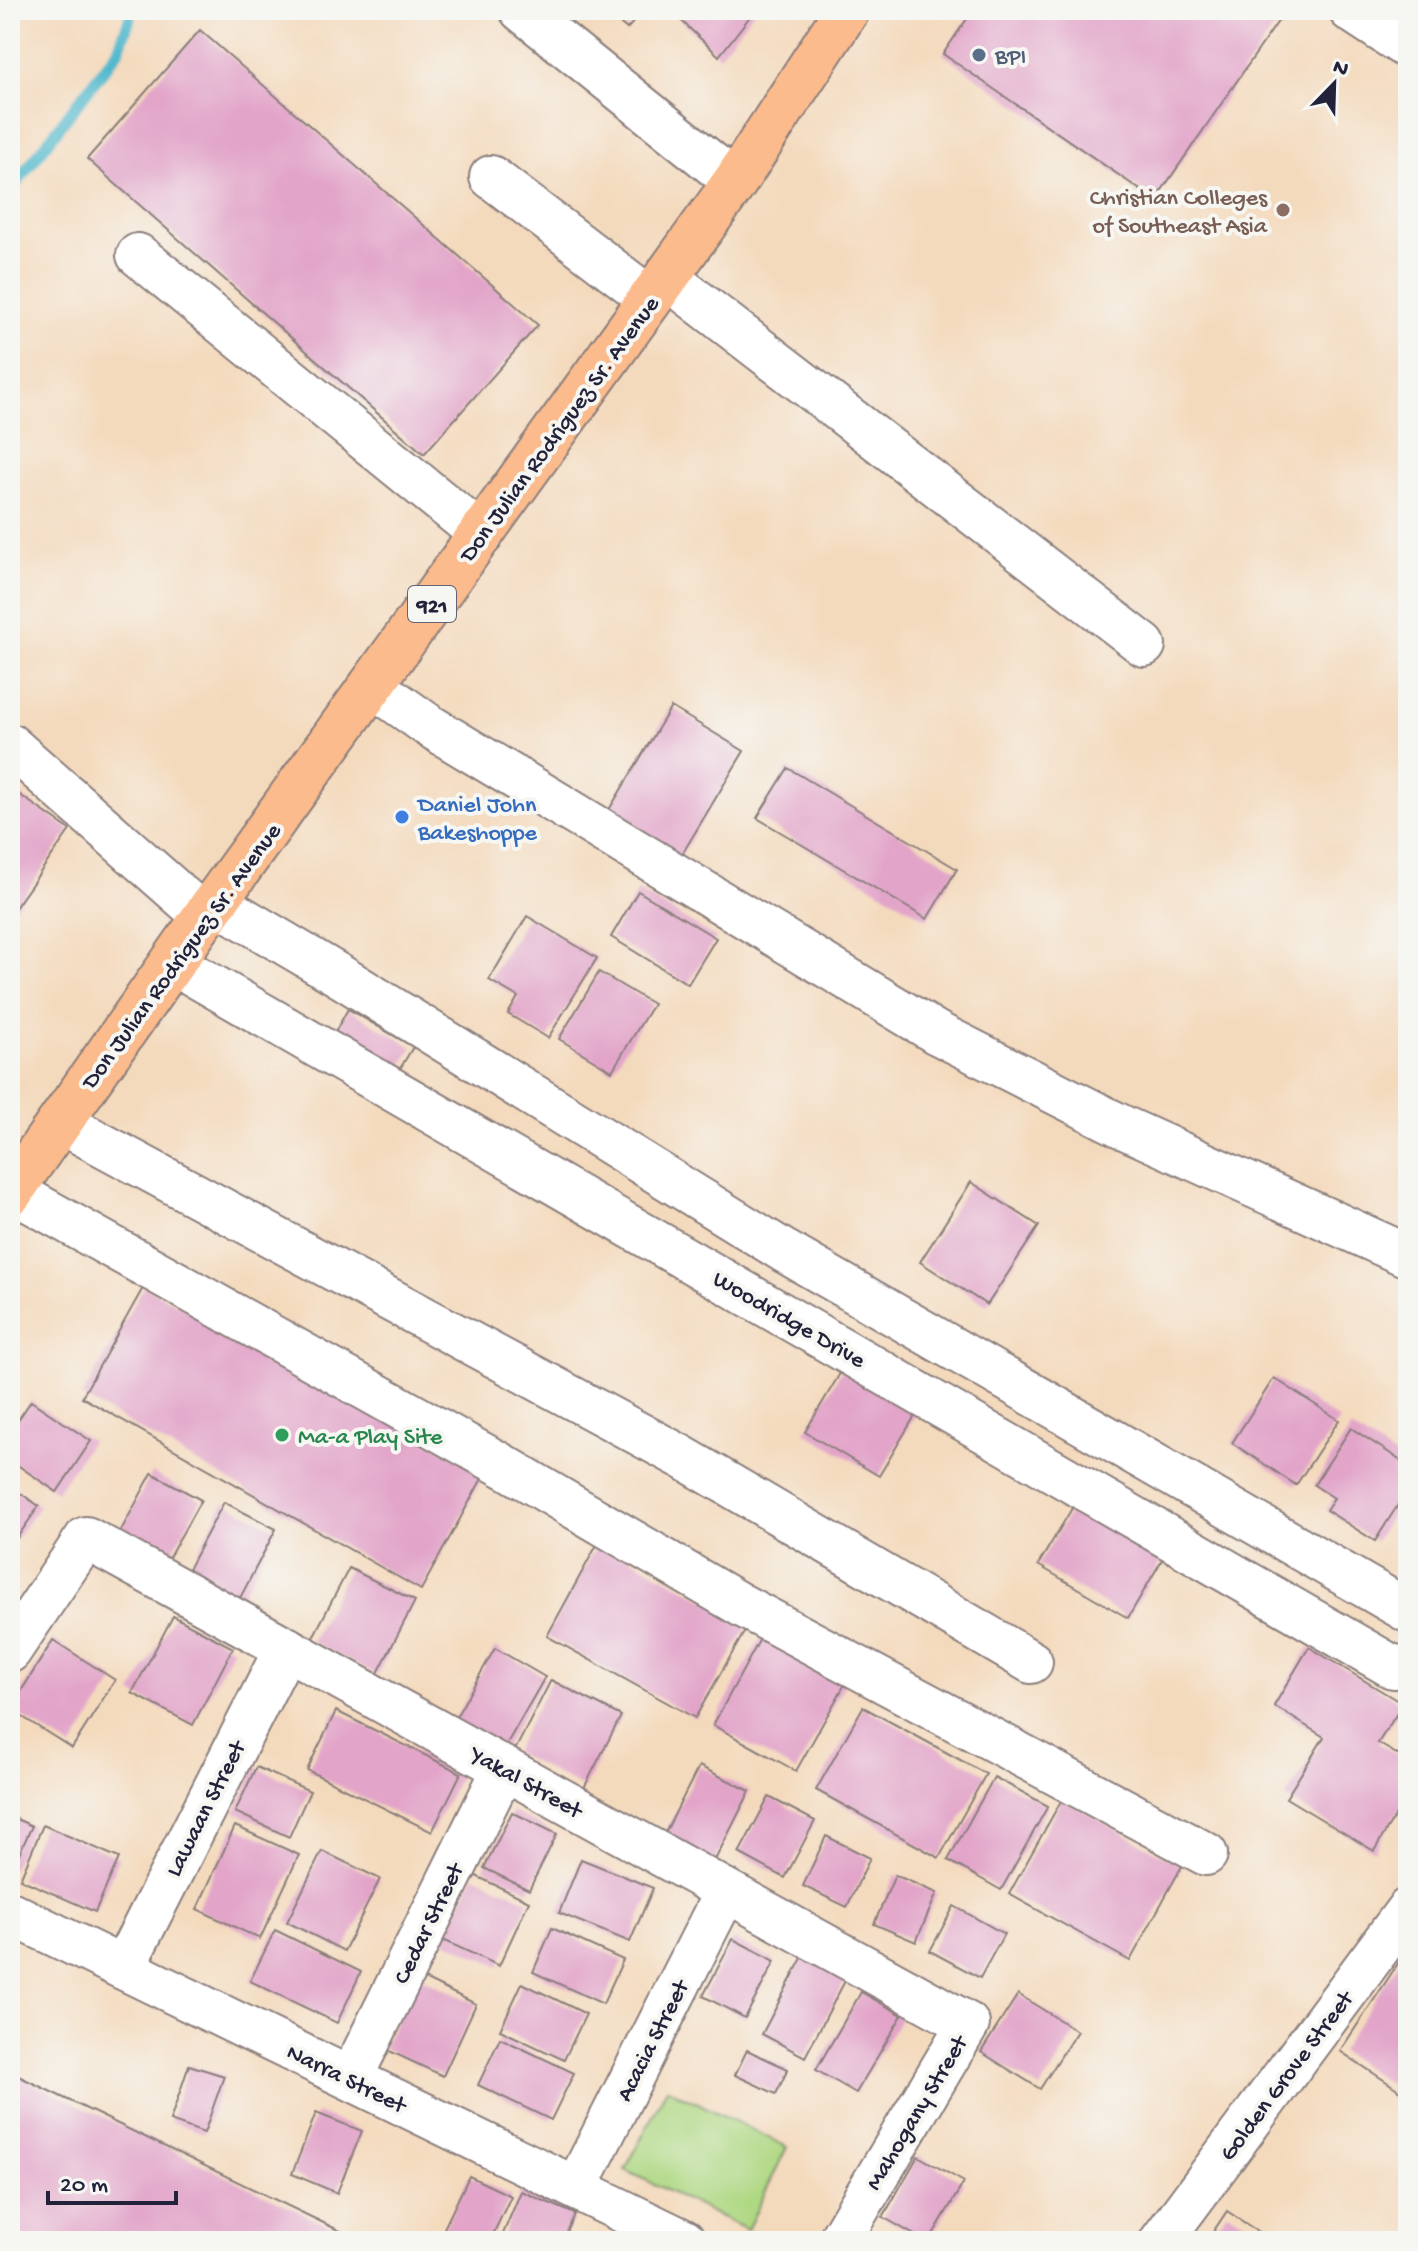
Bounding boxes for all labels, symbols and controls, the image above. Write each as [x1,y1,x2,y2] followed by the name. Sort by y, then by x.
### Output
[994,44,1026,73] place label: BPI
[1294,44,1374,124] north arrow
[970,46,988,64] marker: BPI
[1329,54,1352,84] text: N
[1090,185,1268,242] place label: Christian Colleges of Southeast Asia
[1274,201,1292,219] marker: Christian Colleges of Southeast Asia
[453,291,667,570] street label: Don Julian Rodriguez Sr. Avenue
[408,586,456,622] road number: 921
[416,792,537,849] place label: Daniel John Bakeshoppe
[393,808,411,826] marker: Daniel John Bakeshoppe
[75,818,289,1097] street label: Don Julian Rodriguez Sr. Avenue
[707,1266,870,1377] street label: Woodridge Drive
[298,1424,443,1453] place label: Ma-a Play Site
[273,1426,291,1444] marker: Ma-a Play Site
[161,1735,255,1882] street label: Lawaan Street
[463,1740,588,1828] street label: Yakal Street
[388,1857,473,1990] street label: Cedar Street
[611,1974,698,2107] street label: Acacia Street
[1214,1985,1362,2168] street label: Golden Grove Street
[860,2029,977,2196] street label: Mahogany Street
[281,2039,412,2122] street label: Narra Street
[48,2155,176,2205] scale bar
[60,2172,108,2201] text: 20 m

